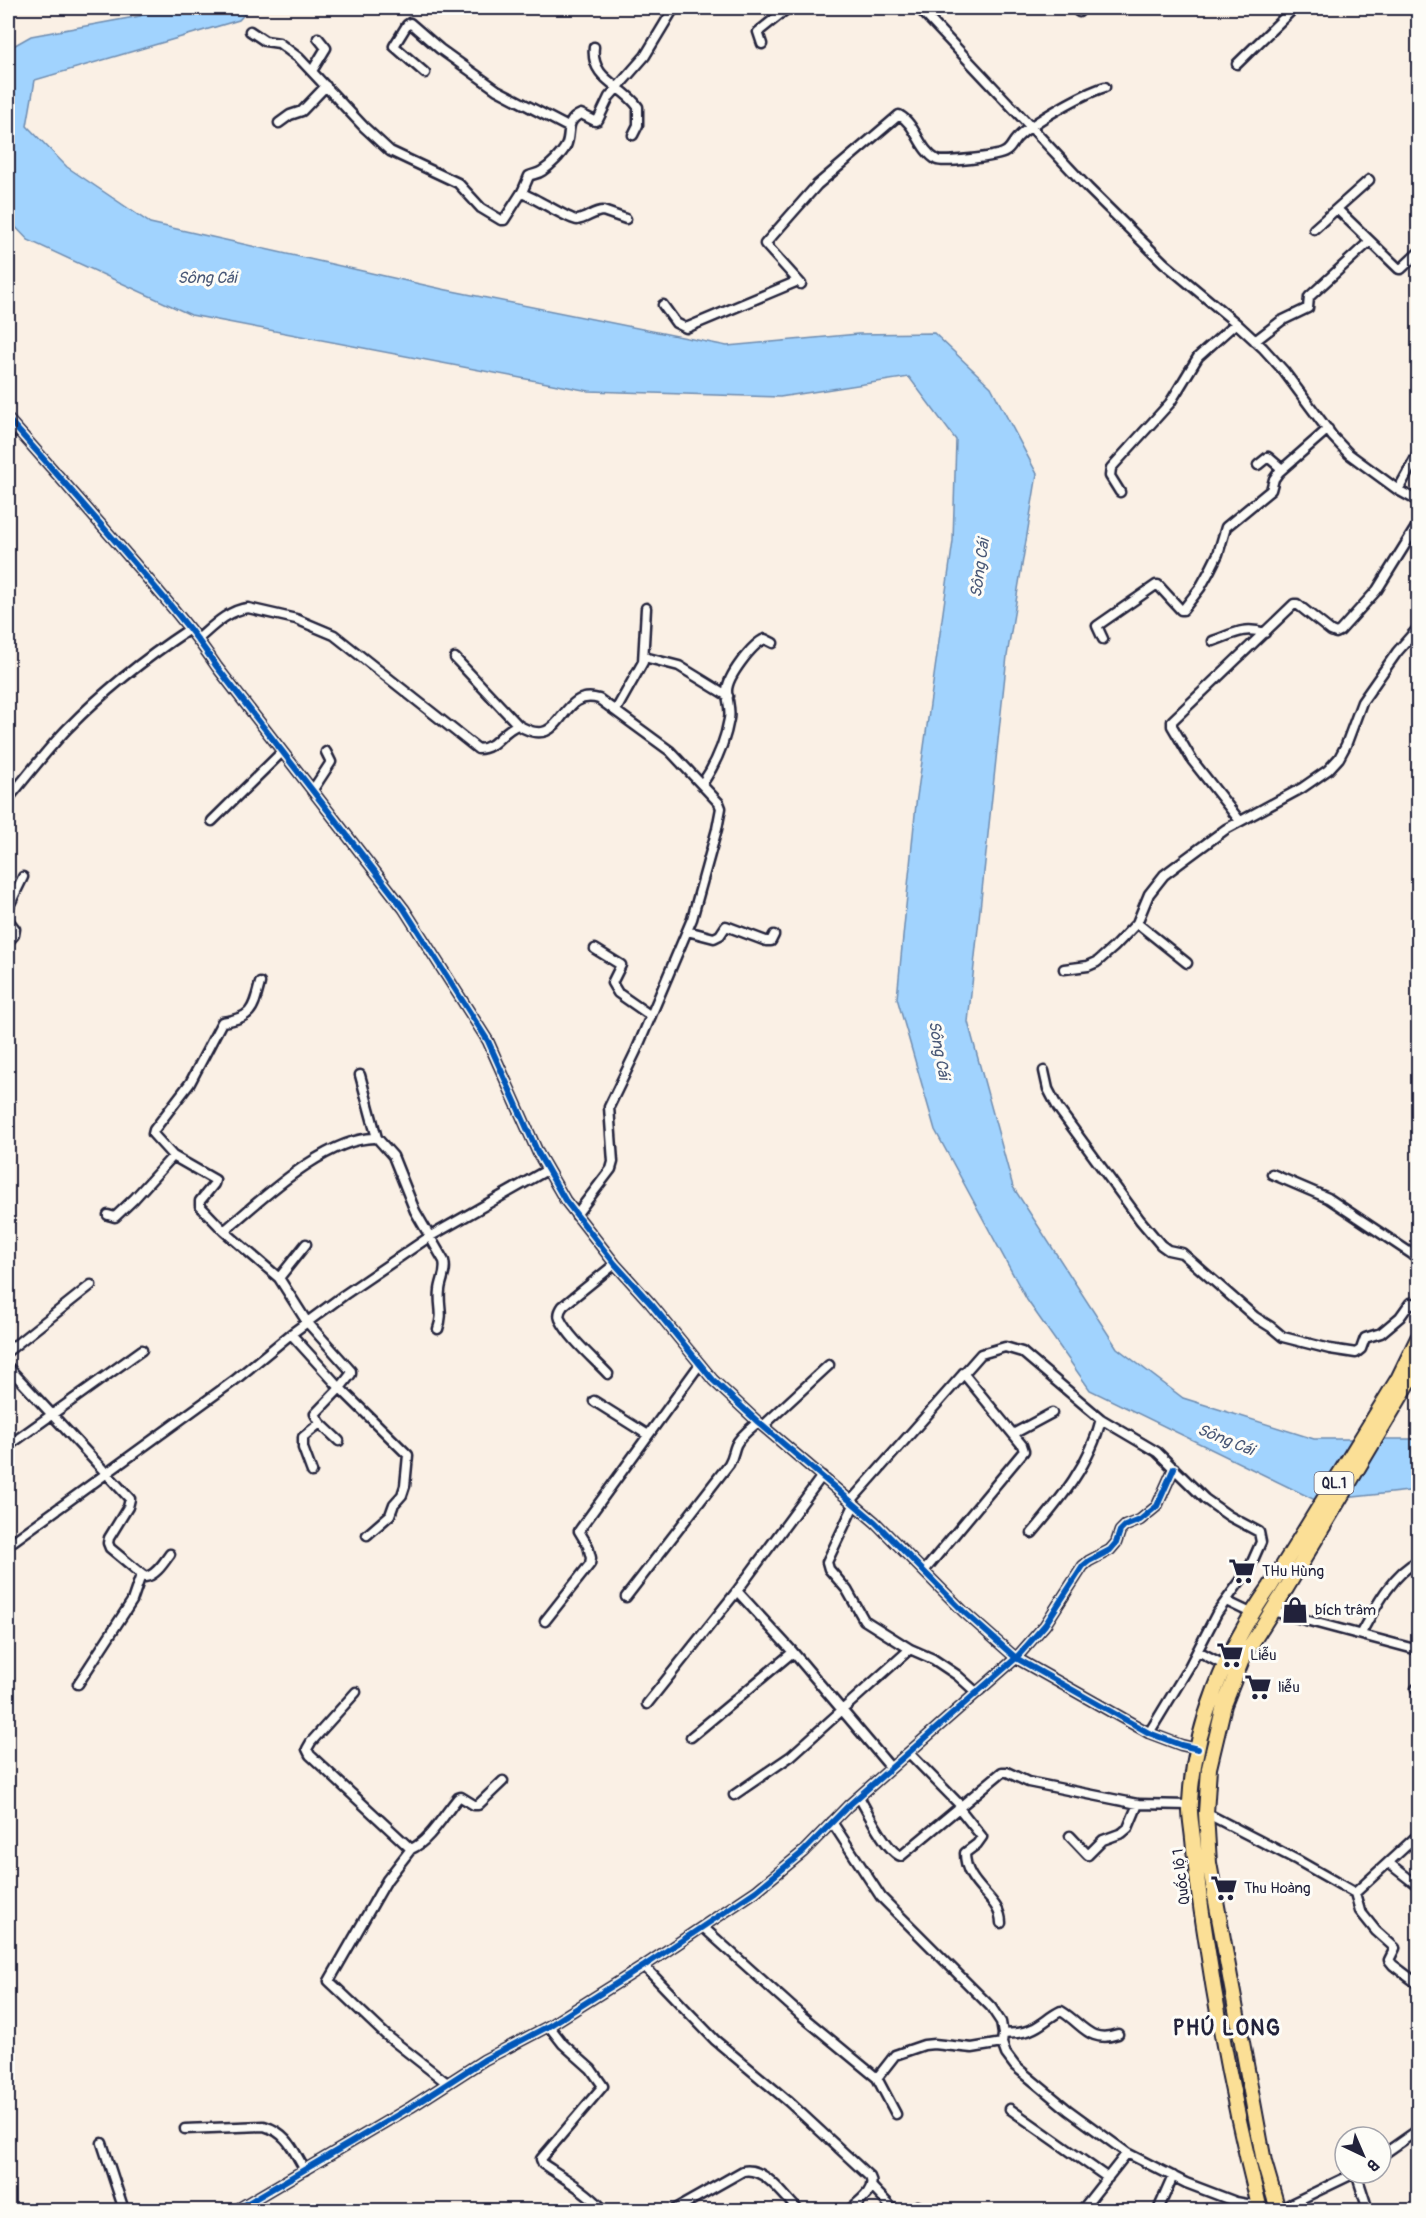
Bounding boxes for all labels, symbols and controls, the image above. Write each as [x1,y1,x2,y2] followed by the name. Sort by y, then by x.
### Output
[178,268,239,288] water label: Sông Cái
[966,535,994,599] water label: Sông Cái
[924,1019,954,1083] water label: Sông Cái
[1195,1420,1259,1461] water label: Sông Cái
[1314,1472,1354,1494] road number: QL.1
[1227,1556,1257,1586] supermarket icon: THu Hùng
[1262,1562,1324,1581] place label: THu Hùng
[1280,1595,1310,1625] shop icon: bích trâm
[1315,1601,1376,1620] place label: bích trâm
[1215,1640,1245,1670] supermarket icon: Liễu
[1250,1646,1277,1665] place label: Liễu
[1243,1672,1273,1702] supermarket icon: liễu
[1278,1678,1300,1697] place label: liễu
[1169,1848,1194,1906] street label: Quốc lộ 1
[1209,1873,1239,1903] supermarket icon: Thu Hoàng
[1244,1879,1311,1898] place label: Thu Hoàng
[1173,2015,1281,2042] district label: PHÚ LONG
[1333,2125,1393,2185] north arrow
[1363,2155,1383,2175] text: B

